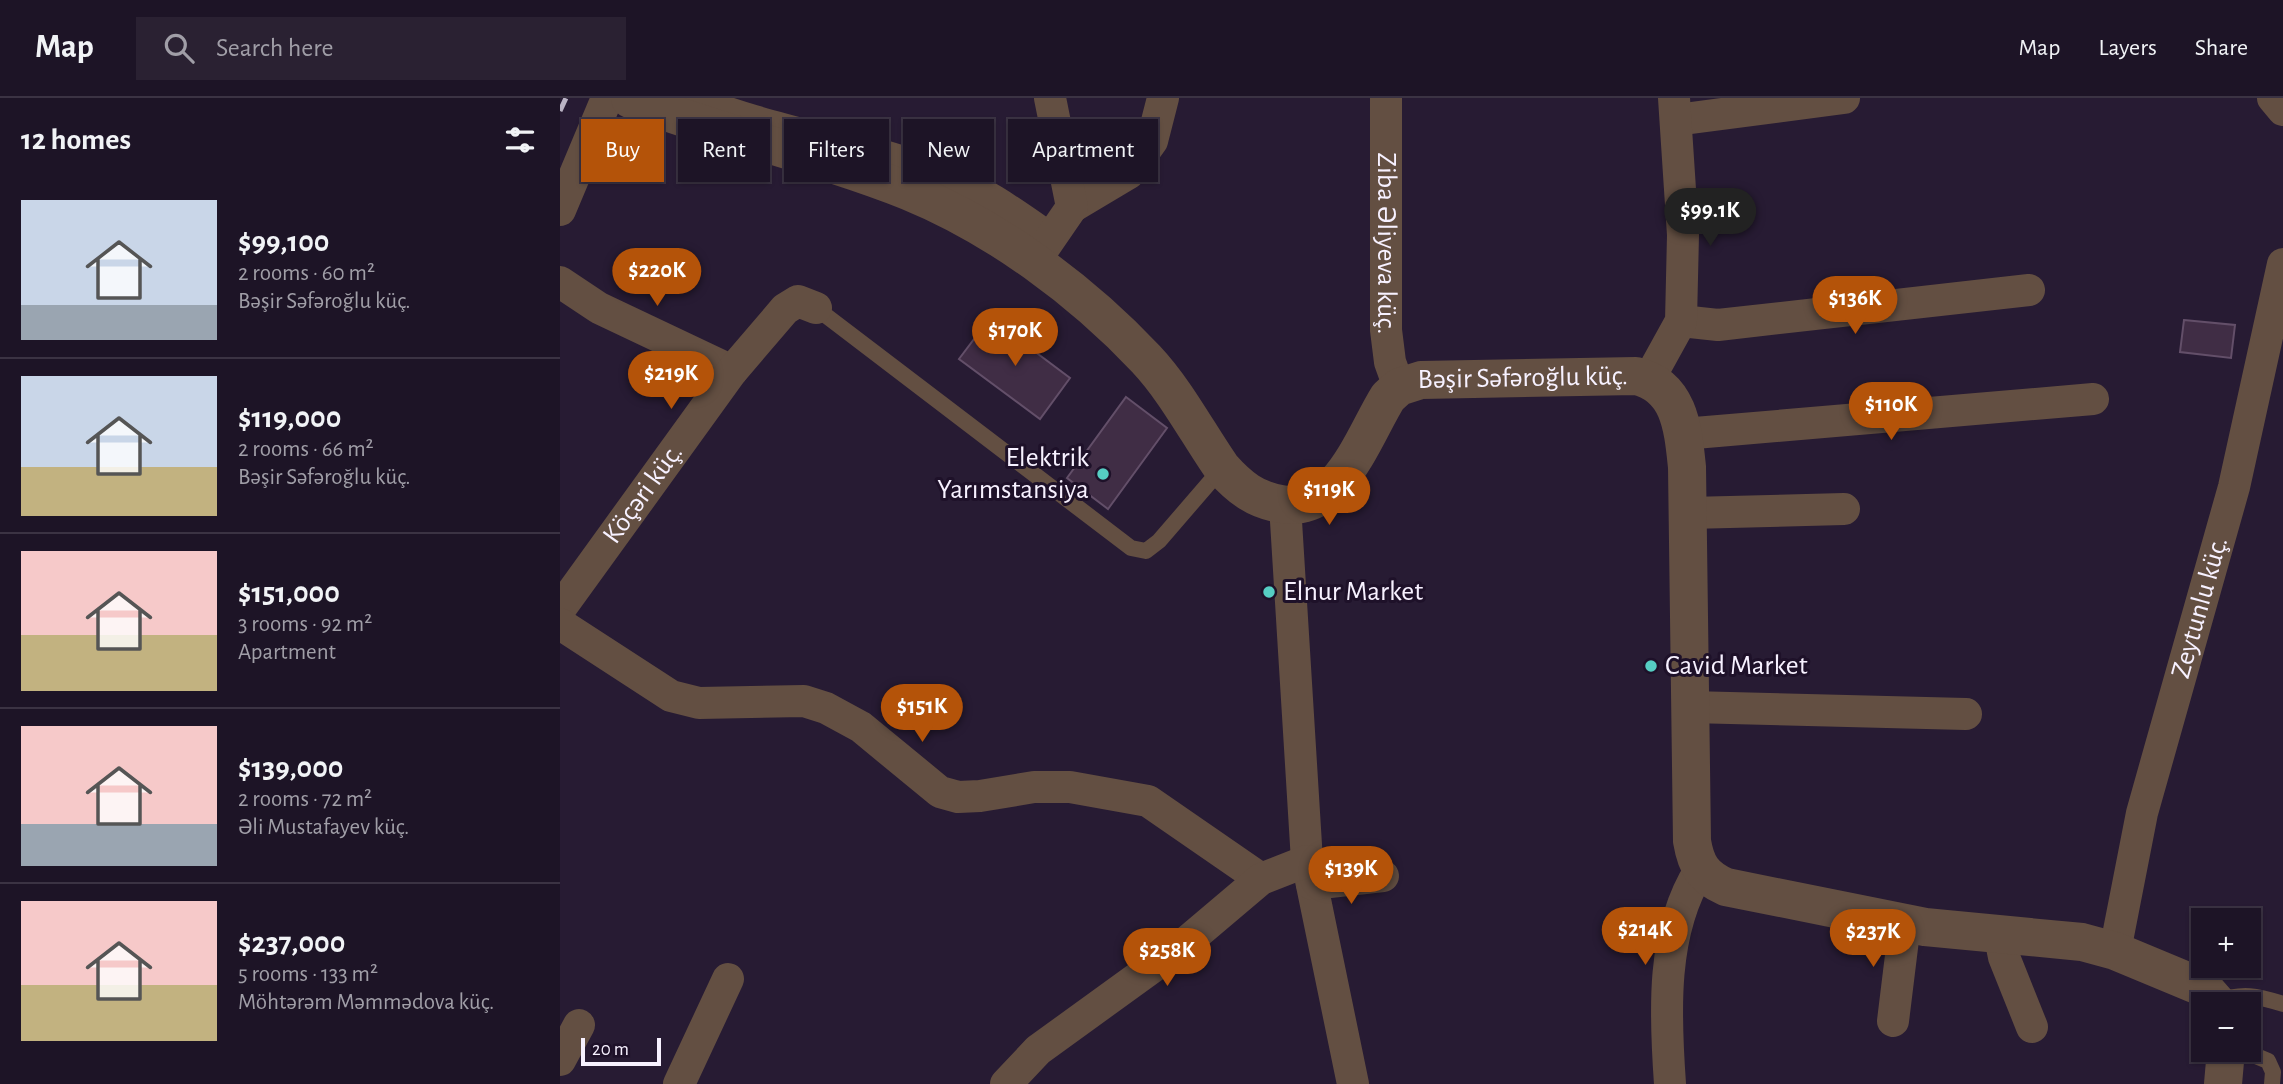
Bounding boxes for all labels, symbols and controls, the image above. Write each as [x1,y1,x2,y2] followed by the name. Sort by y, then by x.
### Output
[136,17,626,80] search box
[160,29,198,67] icon: search
[35,31,94,64] text: Map
[216,35,334,61] text: Search here
[2018,36,2060,60] text: Map
[2098,36,2157,60] text: Layers
[2195,36,2248,60] text: Share
[581,119,664,182] chip: Buy
[678,119,770,182] chip: Rent
[784,119,889,182] chip: Filters
[903,119,994,182] chip: New
[1008,119,1158,182] chip: Apartment
[501,121,539,159] icon: filters
[21,125,131,155] text: 12 homes
[1372,152,1400,335] street label: Ziba Əliyeva küç.
[1653,188,1767,248] pin: $99.1K
[1680,199,1740,222] text: $99.1K
[238,227,329,257] text: $99,100
[77,228,161,312] icon: home
[608,248,706,308] pin: $220K
[628,259,686,282] text: $220K
[238,262,375,285] text: 2 rooms · 60 m²
[1806,276,1904,336] pin: $136K
[1828,287,1882,310] text: $136K
[238,290,411,313] text: Bəşir Səfəroğlu küç.
[966,308,1064,368] pin: $170K
[988,319,1042,342] text: $170K
[622,352,720,411] pin: $219K
[644,362,698,385] text: $219K
[1417,362,1628,394] street label: Bəşir Səfəroğlu küç.
[1842,382,1940,442] pin: $110K
[1865,393,1917,416] text: $110K
[238,403,341,433] text: $119,000
[77,404,161,488] icon: home
[238,438,374,461] text: 2 rooms · 66 m²
[598,439,688,549] street label: Köçəri küç.
[937,444,1089,504] place label: Elektrik Yarımstansiya
[238,466,411,489] text: Bəşir Səfəroğlu küç.
[1095,466,1111,482] marker: Elektrik Yarımstansiya
[1280,468,1378,527] pin: $119K
[1303,478,1355,501] text: $119K
[2167,534,2233,681] street label: Zeytunlu küç.
[238,578,340,608] text: $151,000
[1283,578,1423,606] place label: Elnur Market
[77,579,161,663] icon: home
[1261,584,1277,600] marker: Elnur Market
[238,613,372,636] text: 3 rooms · 92 m²
[238,641,336,664] text: Apartment
[1665,652,1808,680] place label: Cavid Market
[1643,658,1659,674] marker: Cavid Market
[873,684,971,744] pin: $151K
[897,695,947,718] text: $151K
[238,753,343,783] text: $139,000
[77,754,161,838] icon: home
[238,788,372,811] text: 2 rooms · 72 m²
[238,816,409,839] text: Əli Mustafayev küç.
[1302,846,1400,906] pin: $139K
[1324,857,1378,880] text: $139K
[1596,908,1694,967] pin: $214K
[2191,908,2261,1062] map controls
[2191,908,2261,978] button: +
[1824,910,1922,969] pin: $237K
[1618,918,1672,941] text: $214K
[1846,920,1900,943] text: $237K
[238,928,345,958] text: $237,000
[1118,928,1216,988] pin: $258K
[77,929,161,1013] icon: home
[1139,939,1195,962] text: $258K
[238,963,378,986] text: 5 rooms · 133 m²
[238,991,494,1014] text: Möhtərəm Məmmədova küç.
[2191,992,2261,1062] button: −
[581,1035,662,1067] scale bar
[592,1040,629,1059] text: 20 m

